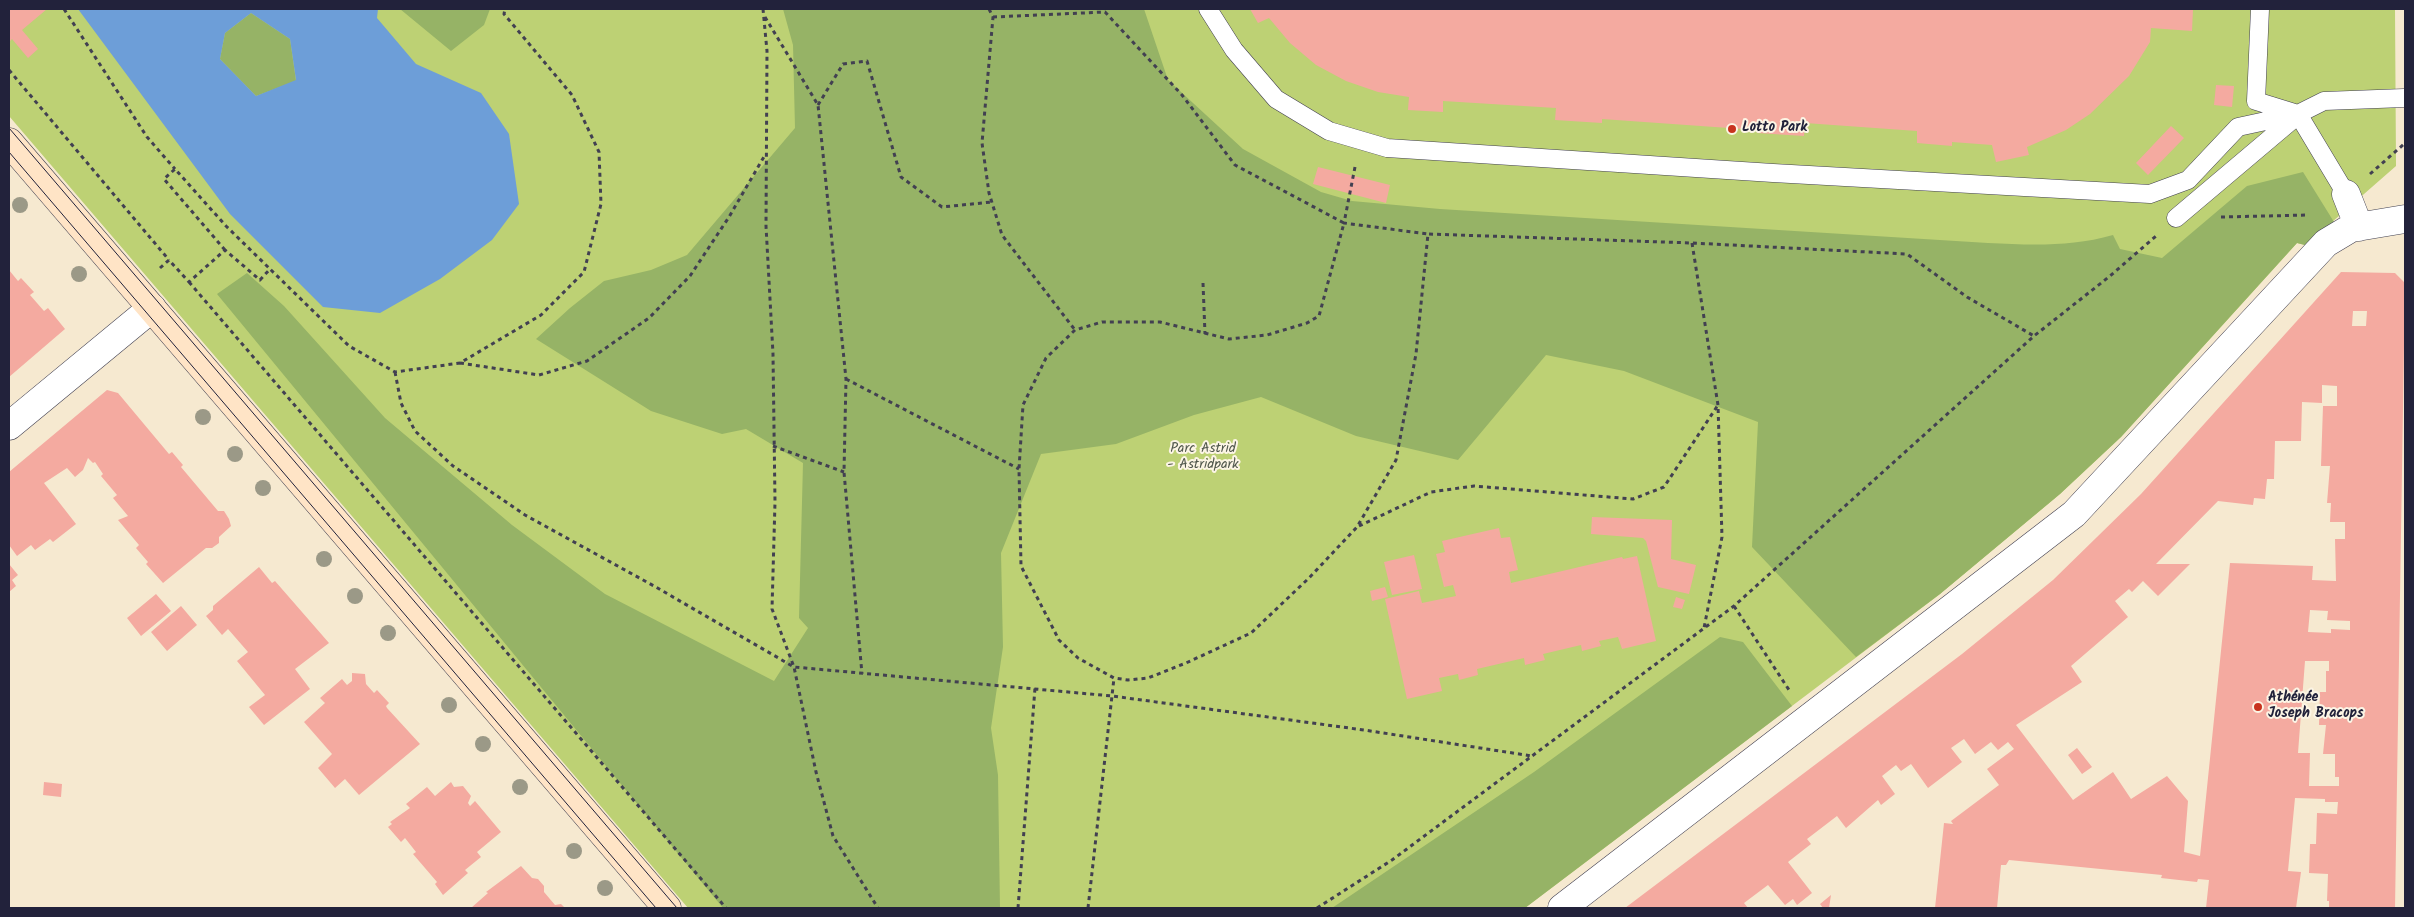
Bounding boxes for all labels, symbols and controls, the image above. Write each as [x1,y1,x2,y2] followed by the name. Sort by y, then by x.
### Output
[1742,121,1807,137] place label: Lotto Park
[1726,123,1738,135] marker: Lotto Park
[1167,442,1239,474] park label: Parc Astrid - Astridpark
[2268,691,2364,724] place label: Athénée Joseph Bracops
[2252,701,2264,713] marker: Athénée Joseph Bracops

